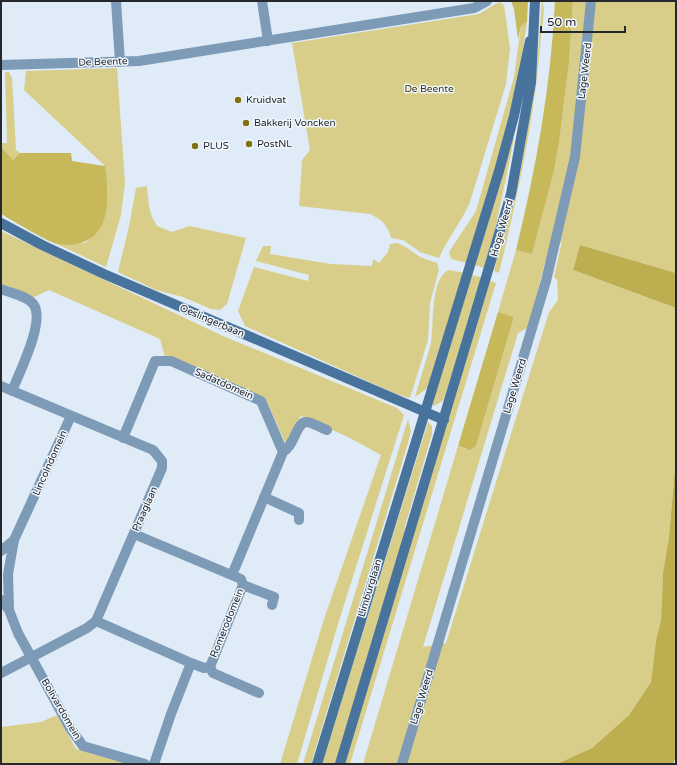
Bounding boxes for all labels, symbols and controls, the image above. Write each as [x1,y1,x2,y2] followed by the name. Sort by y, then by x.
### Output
[541,8,625,34] scale bar
[547,15,576,29] text: 50 m
[576,42,594,100] street label: Lage Weerd
[78,55,128,69] street label: De Beente
[404,83,454,95] park label: De Beente
[246,94,286,106] place label: Kruidvat
[233,95,243,105] marker: Kruidvat
[254,117,335,129] place label: Bakkerij Voncken
[241,118,251,128] marker: Bakkerij Voncken
[257,138,292,150] place label: PostNL
[244,139,254,149] marker: PostNL
[203,140,229,152] place label: PLUS
[190,141,200,151] marker: PLUS
[488,198,516,258] street label: Hoge Weerd
[178,302,246,340] street label: Oeslingerbaan
[501,357,529,415] street label: Lage Weerd
[193,366,255,402] street label: Sadatdomein
[30,429,70,497] street label: Lincolndomein
[130,485,160,533] street label: Praaglaan
[356,558,384,618] street label: Limburglaan
[208,587,246,659] street label: Romerodomein
[408,668,436,726] street label: Lage Weerd
[39,676,83,742] street label: Bolivardomein

